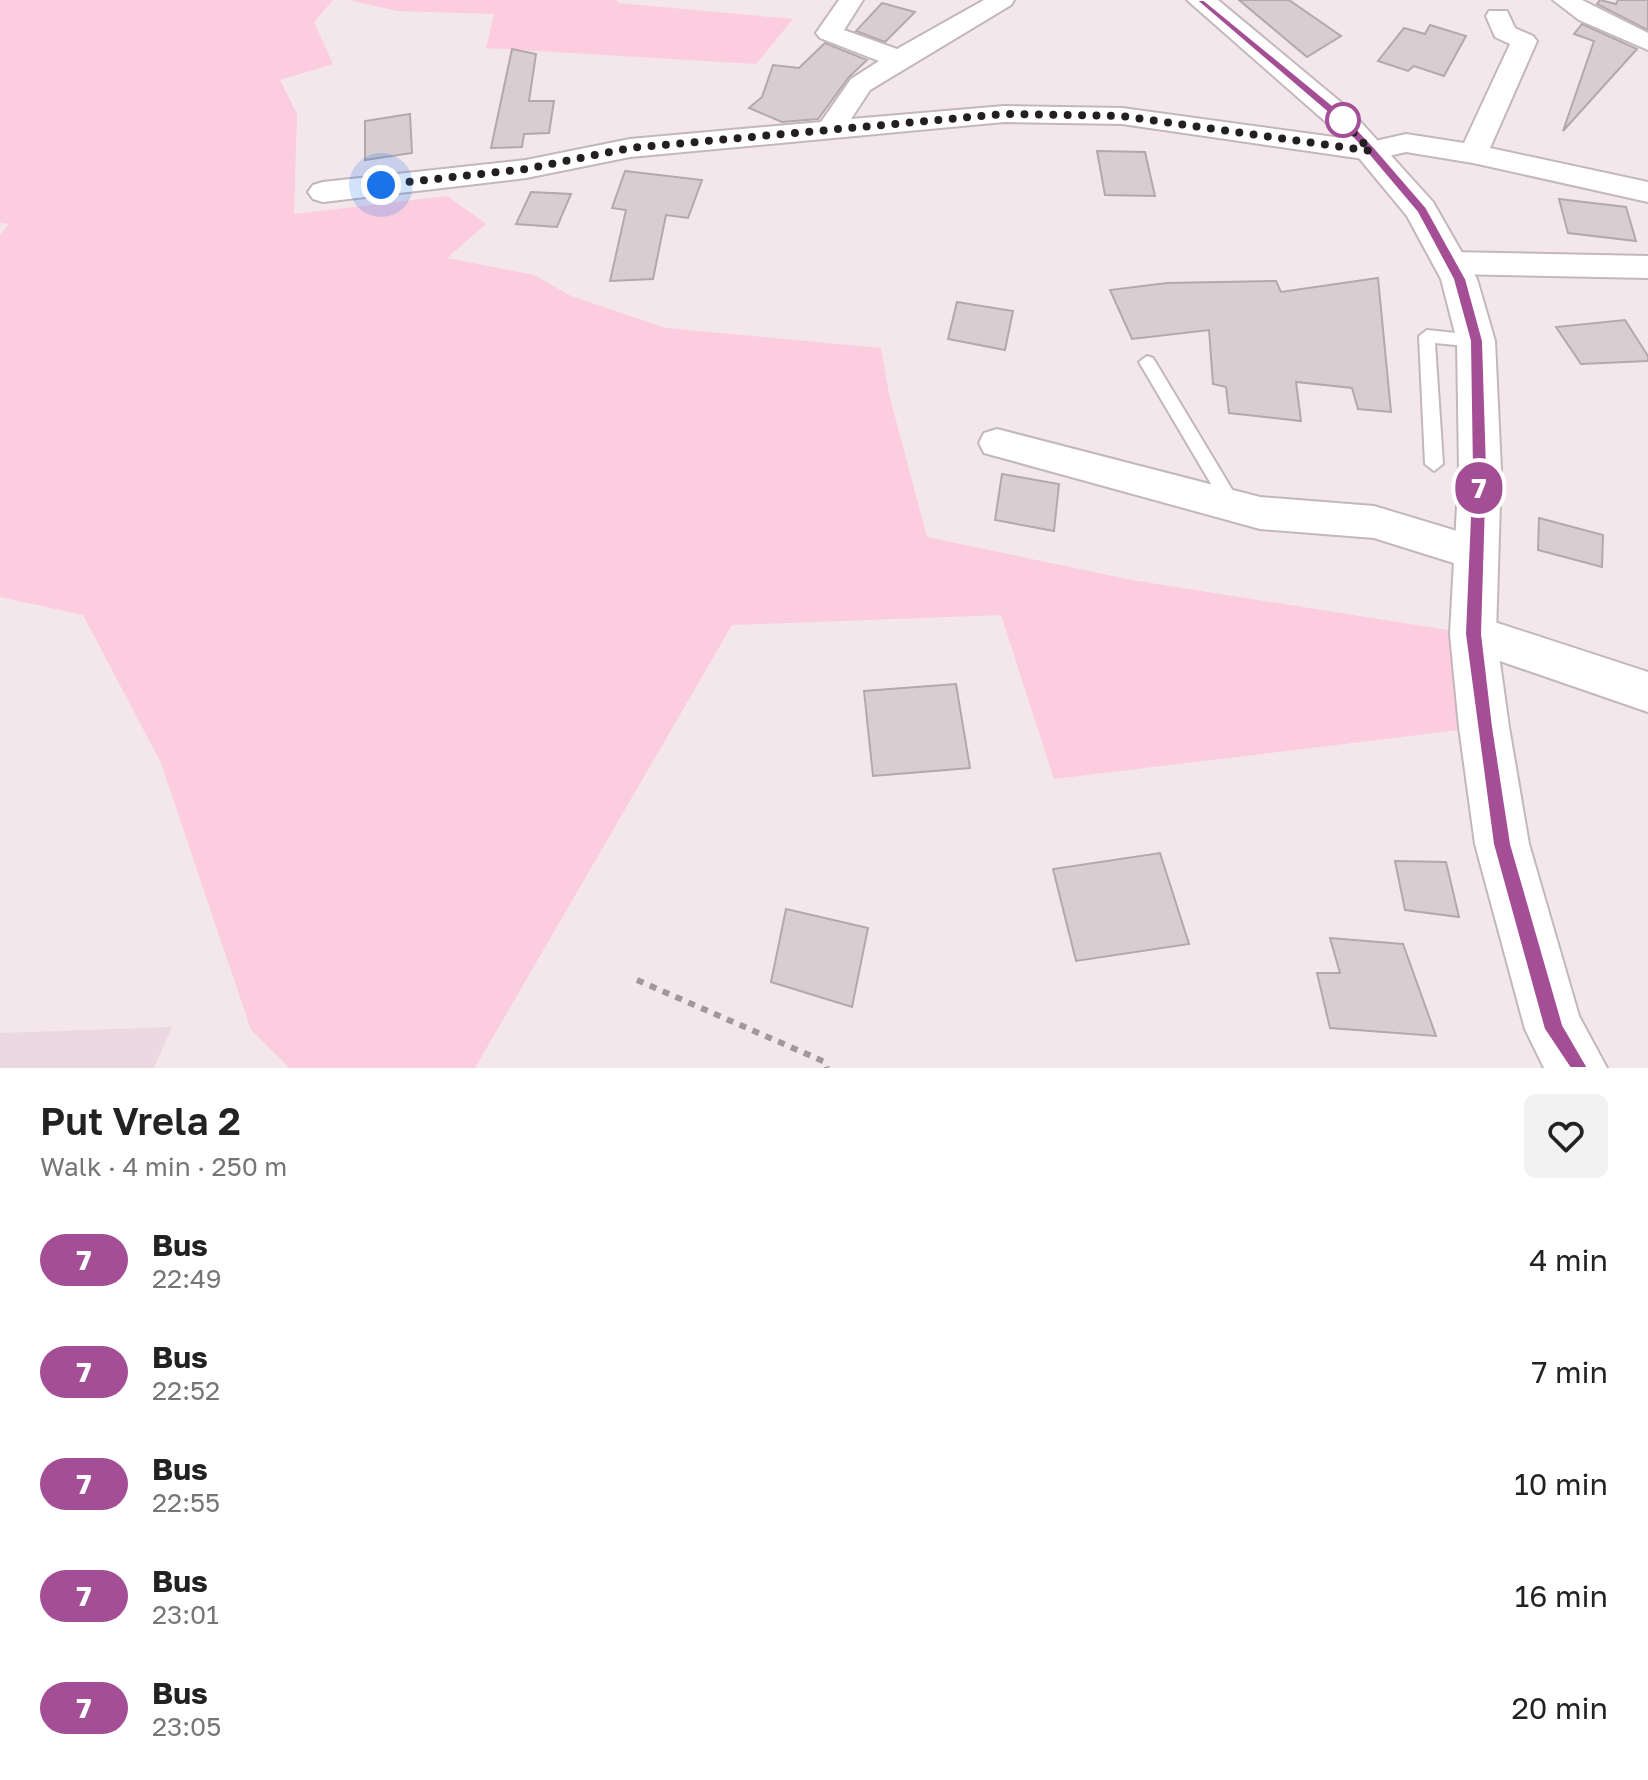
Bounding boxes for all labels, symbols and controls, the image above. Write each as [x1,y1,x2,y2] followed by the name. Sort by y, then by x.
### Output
[1326,103,1360,137] unlabelled marker
[361,165,401,205] your location
[1453,462,1505,514] line badge: 7
[1471,471,1487,504] text: 7
[1524,1094,1608,1178] button: heart
[40,1098,241,1143] text: Put Vrela 2
[40,1151,287,1182] text: Walk · 4 min · 250 m
[152,1227,208,1263] text: Bus
[1529,1242,1608,1278] text: 4 min
[76,1243,92,1276] text: 7
[152,1263,222,1294] text: 22:49
[152,1339,208,1375] text: Bus
[1532,1354,1608,1390] text: 7 min
[76,1355,92,1388] text: 7
[152,1375,220,1406] text: 22:52
[152,1451,208,1487] text: Bus
[1514,1466,1608,1502] text: 10 min
[76,1467,92,1500] text: 7
[152,1487,220,1518] text: 22:55
[152,1563,208,1599] text: Bus
[1515,1578,1608,1614] text: 16 min
[76,1579,92,1612] text: 7
[152,1599,219,1630] text: 23:01
[152,1675,208,1711] text: Bus
[1511,1690,1608,1726] text: 20 min
[76,1691,92,1724] text: 7
[152,1711,221,1742] text: 23:05

